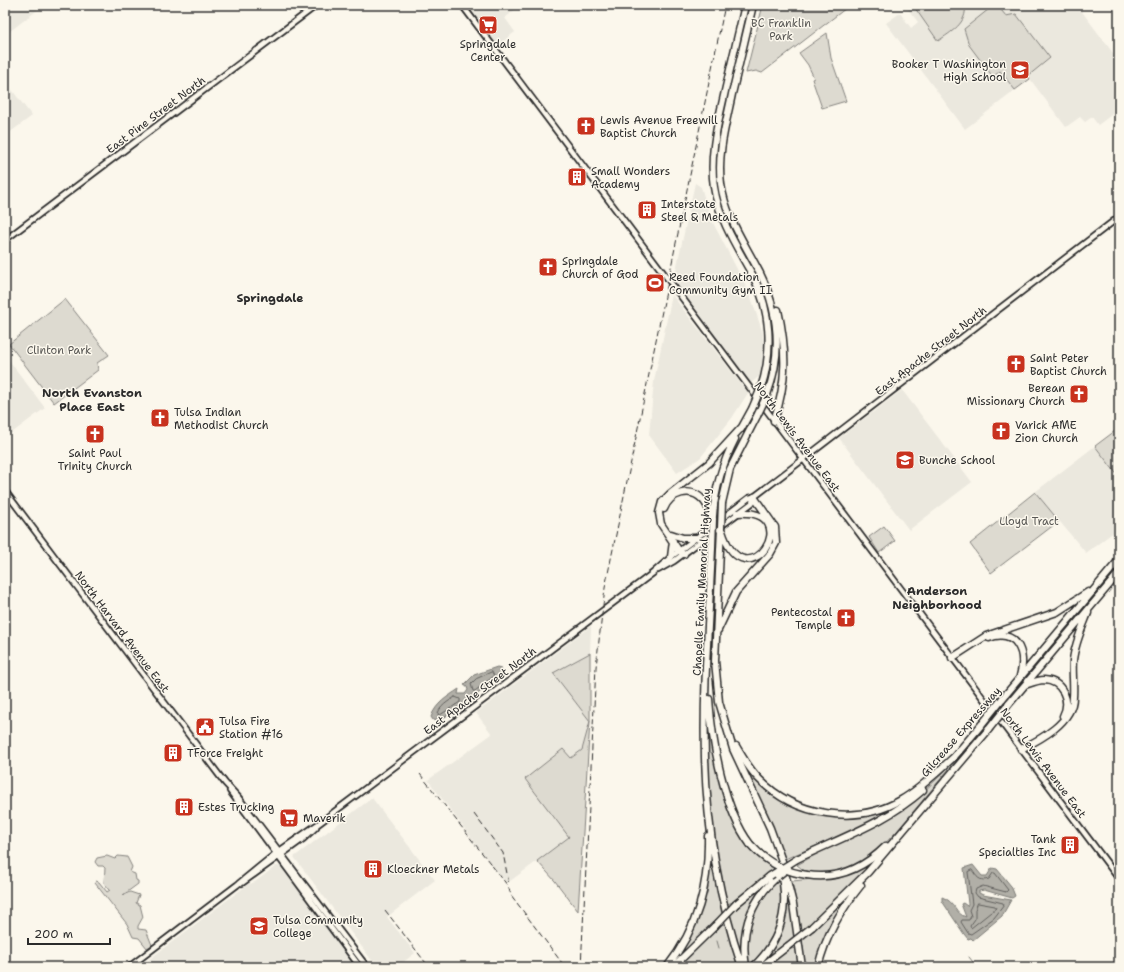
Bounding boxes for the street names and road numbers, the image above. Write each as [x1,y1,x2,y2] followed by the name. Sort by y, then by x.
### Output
[103,73,209,157] street label: East Pine Street North
[872,303,990,399] street label: East Apache Street North
[751,379,844,495] street label: North Lewis Avenue East
[690,488,714,676] street label: Chapelle Family Memorial Highway
[71,568,173,696] street label: North Harvard Avenue East
[421,644,540,738] street label: East Apache Street North
[918,684,1004,780] street label: Gilcrease Expressway
[997,705,1090,821] street label: North Lewis Avenue East

